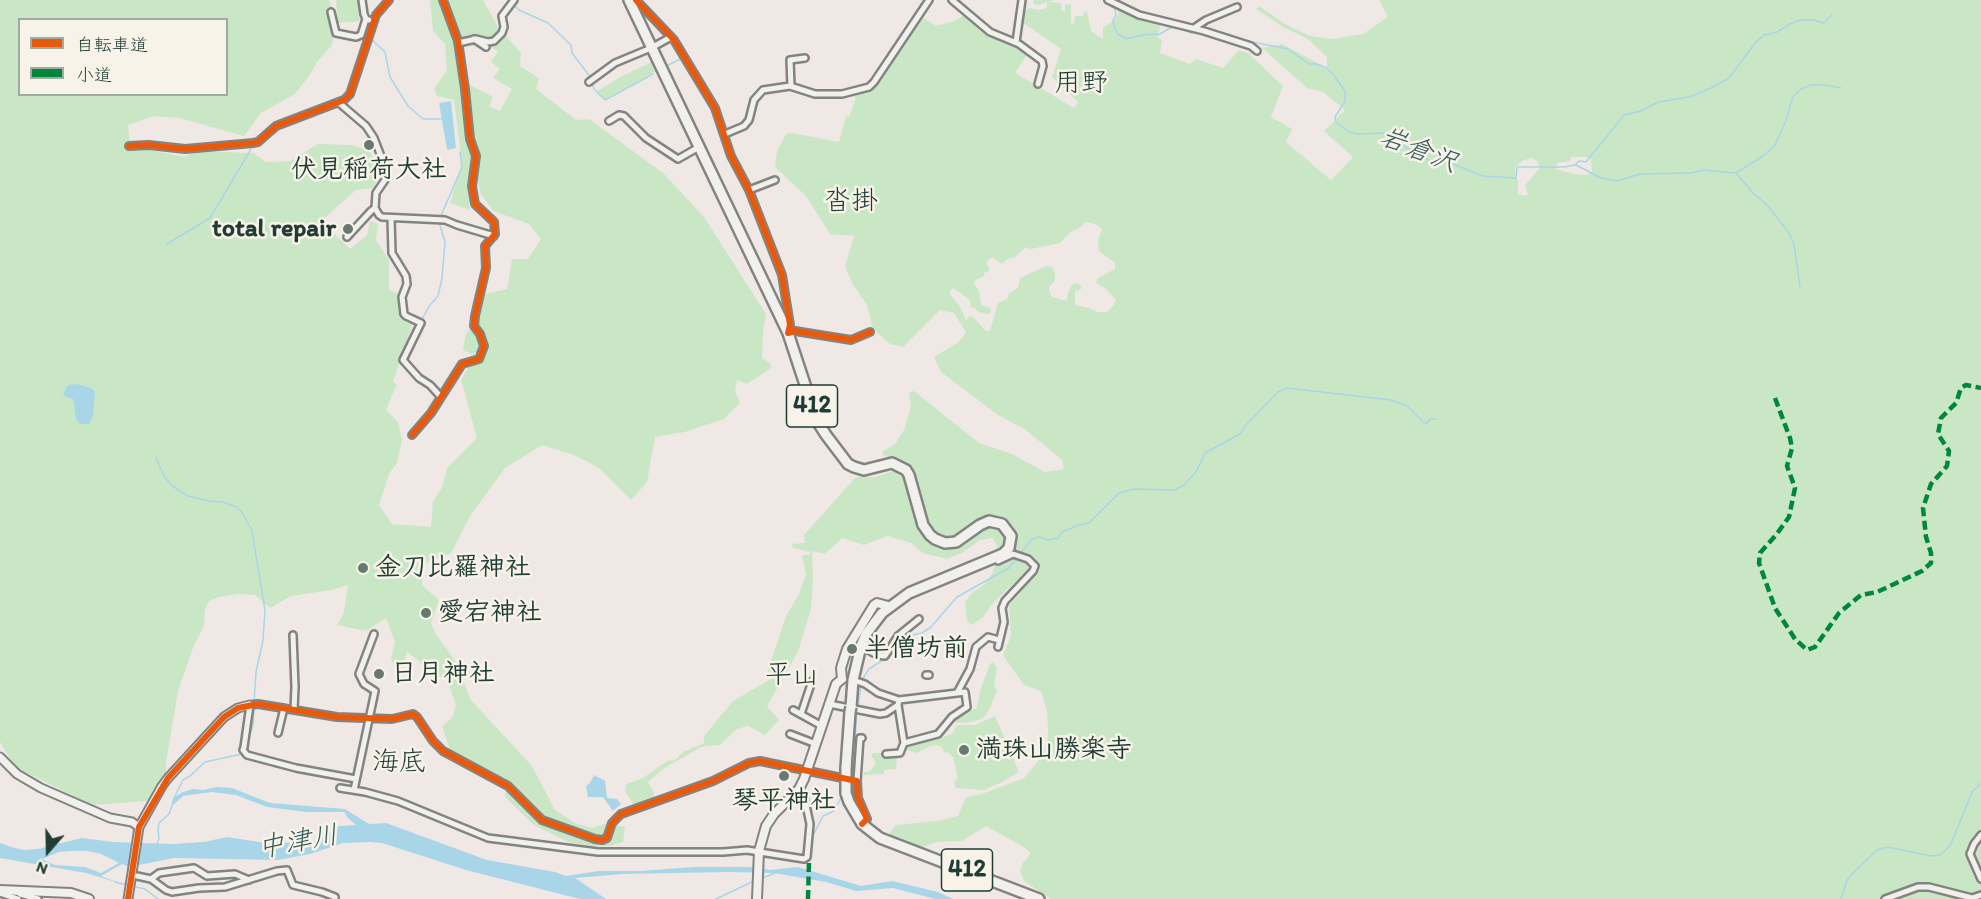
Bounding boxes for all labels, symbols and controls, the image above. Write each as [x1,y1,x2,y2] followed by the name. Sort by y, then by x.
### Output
[18,18,228,96] legend
[76,34,148,56] text: 自転車道
[76,64,112,86] text: 小道
[1054,68,1108,100] district label: 用野
[1374,121,1462,181] water label: 岩倉沢
[362,138,376,152] marker: 伏見稲荷大社
[291,154,447,186] place label: 伏見稲荷大社
[824,186,878,218] district label: 沓掛
[212,213,336,245] place label: total repair
[341,222,355,236] marker: total repair
[786,385,838,427] road number: 412
[375,552,531,584] place label: 金刀比羅神社
[356,561,370,575] marker: 金刀比羅神社
[438,597,542,629] place label: 愛宕神社
[419,606,433,620] marker: 愛宕神社
[864,633,968,665] place label: 半僧坊前
[845,642,859,656] marker: 半僧坊前
[391,658,495,690] place label: 日月神社
[765,660,819,692] district label: 平山
[372,667,386,681] marker: 日月神社
[976,734,1132,766] place label: 満珠山勝楽寺
[957,743,971,757] marker: 満珠山勝楽寺
[372,747,426,779] district label: 海底
[777,769,791,783] marker: 琴平神社
[732,785,836,817] place label: 琴平神社
[255,820,341,866] water label: 中津川
[18,821,78,881] north arrow
[942,849,992,891] road number: 412
[33,858,50,879] text: N

